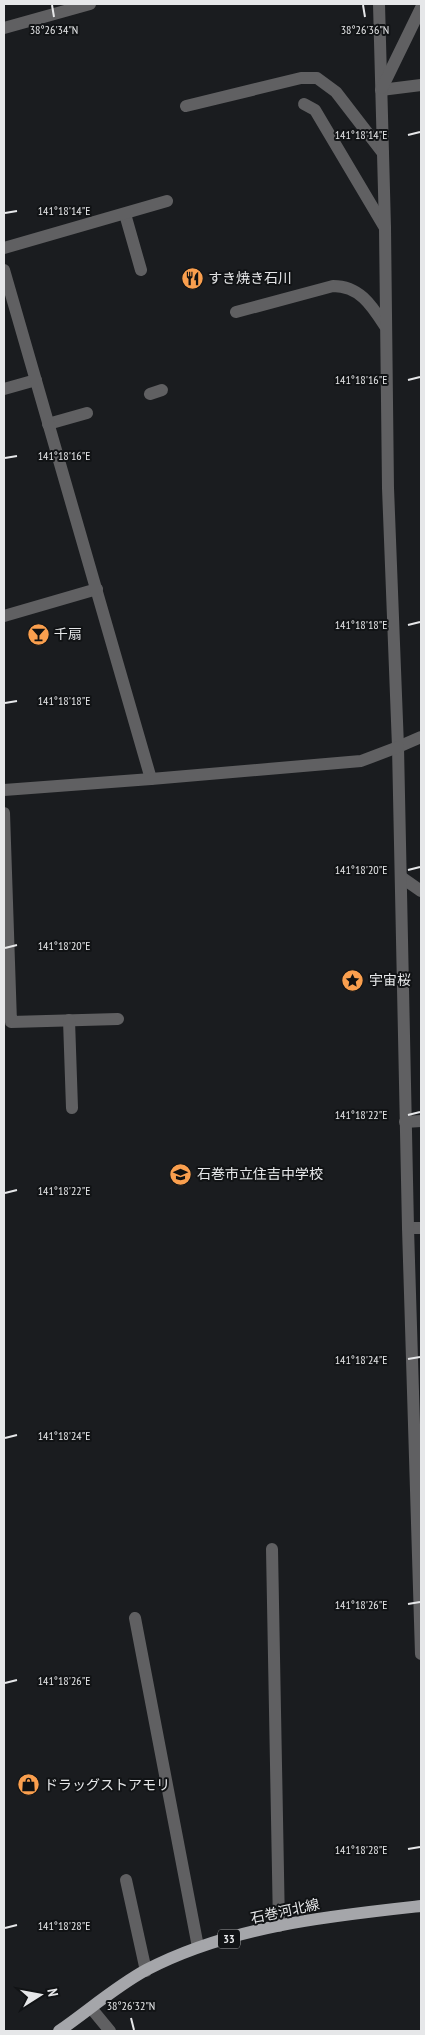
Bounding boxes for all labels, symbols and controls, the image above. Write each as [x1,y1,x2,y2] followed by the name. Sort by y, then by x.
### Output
[30,22,78,37] text: 38°26'34"N
[341,22,389,37] text: 38°26'36"N
[335,127,387,142] text: 141°18'14"E
[38,203,90,218] text: 141°18'14"E
[180,266,204,290] restaurant icon: すき焼き石川
[208,269,292,287] place label: すき焼き石川
[335,372,387,387] text: 141°18'16"E
[38,448,90,463] text: 141°18'16"E
[335,617,387,632] text: 141°18'18"E
[26,622,50,646] bar icon: 千扇
[54,625,82,643] place label: 千扇
[38,693,90,708] text: 141°18'18"E
[335,862,387,877] text: 141°18'20"E
[38,938,90,953] text: 141°18'20"E
[341,968,365,992] place icon: 宇宙桜
[369,971,411,989] place label: 宇宙桜
[335,1107,387,1122] text: 141°18'22"E
[169,1162,193,1186] school or university icon: 石巻市立住吉中学校
[197,1165,323,1183] place label: 石巻市立住吉中学校
[38,1183,90,1198] text: 141°18'22"E
[335,1352,387,1367] text: 141°18'24"E
[38,1428,90,1443] text: 141°18'24"E
[335,1597,387,1612] text: 141°18'26"E
[38,1673,90,1688] text: 141°18'26"E
[16,1773,40,1797] shop icon: ドラッグストアモリ
[44,1776,170,1794] place label: ドラッグストアモリ
[335,1842,387,1857] text: 141°18'28"E
[249,1895,321,1927] street label: 石巻河北線
[38,1918,90,1933] text: 141°18'28"E
[218,1930,240,1948] road number: 33
[15,1970,65,2020] north arrow
[43,1987,62,1998] text: N
[107,1998,155,2013] text: 38°26'32"N

